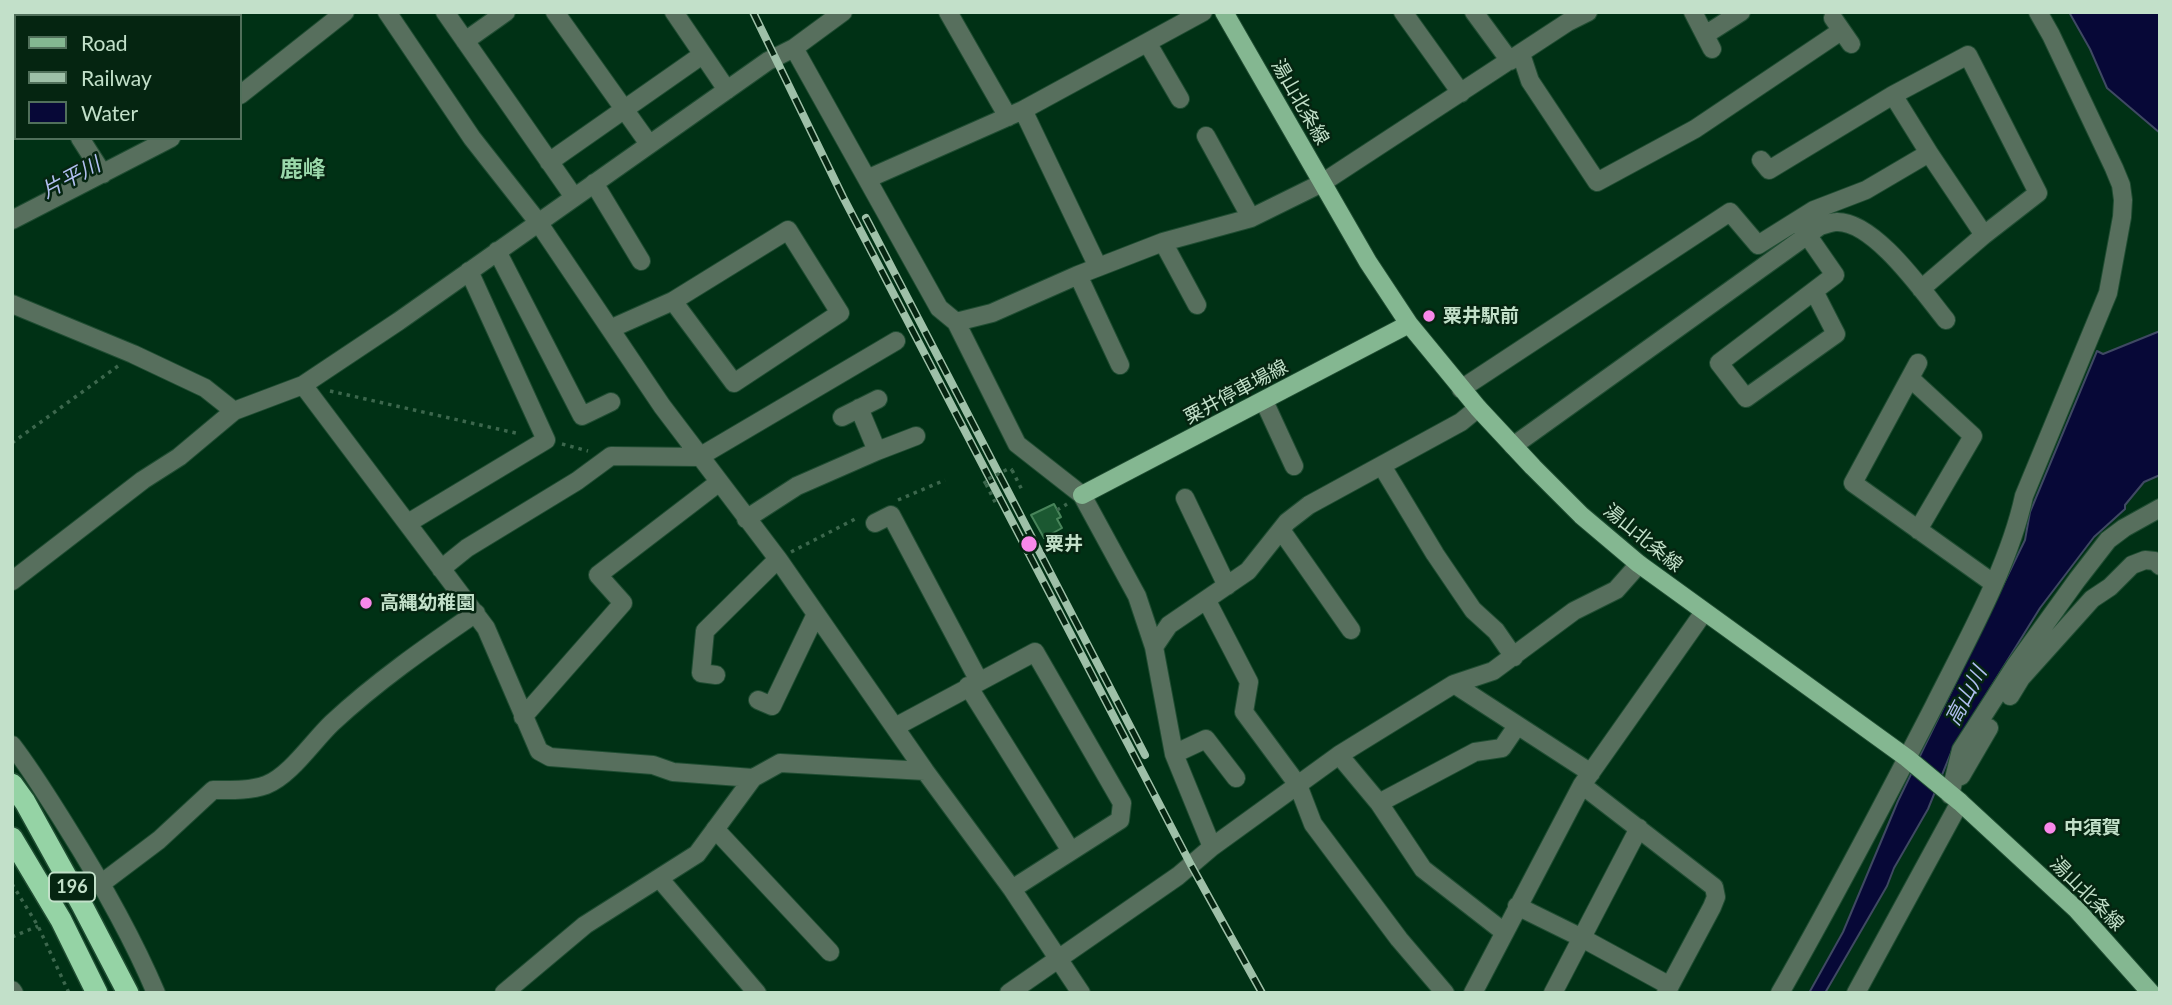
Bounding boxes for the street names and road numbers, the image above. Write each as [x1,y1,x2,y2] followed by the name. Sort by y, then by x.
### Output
[1266,55,1334,149] street label: 湯山北条線
[1180,355,1292,429] street label: 粟井停車場線
[1599,499,1687,577] street label: 湯山北条線
[2045,852,2129,936] street label: 湯山北条線
[49,872,95,902] road number: 196

